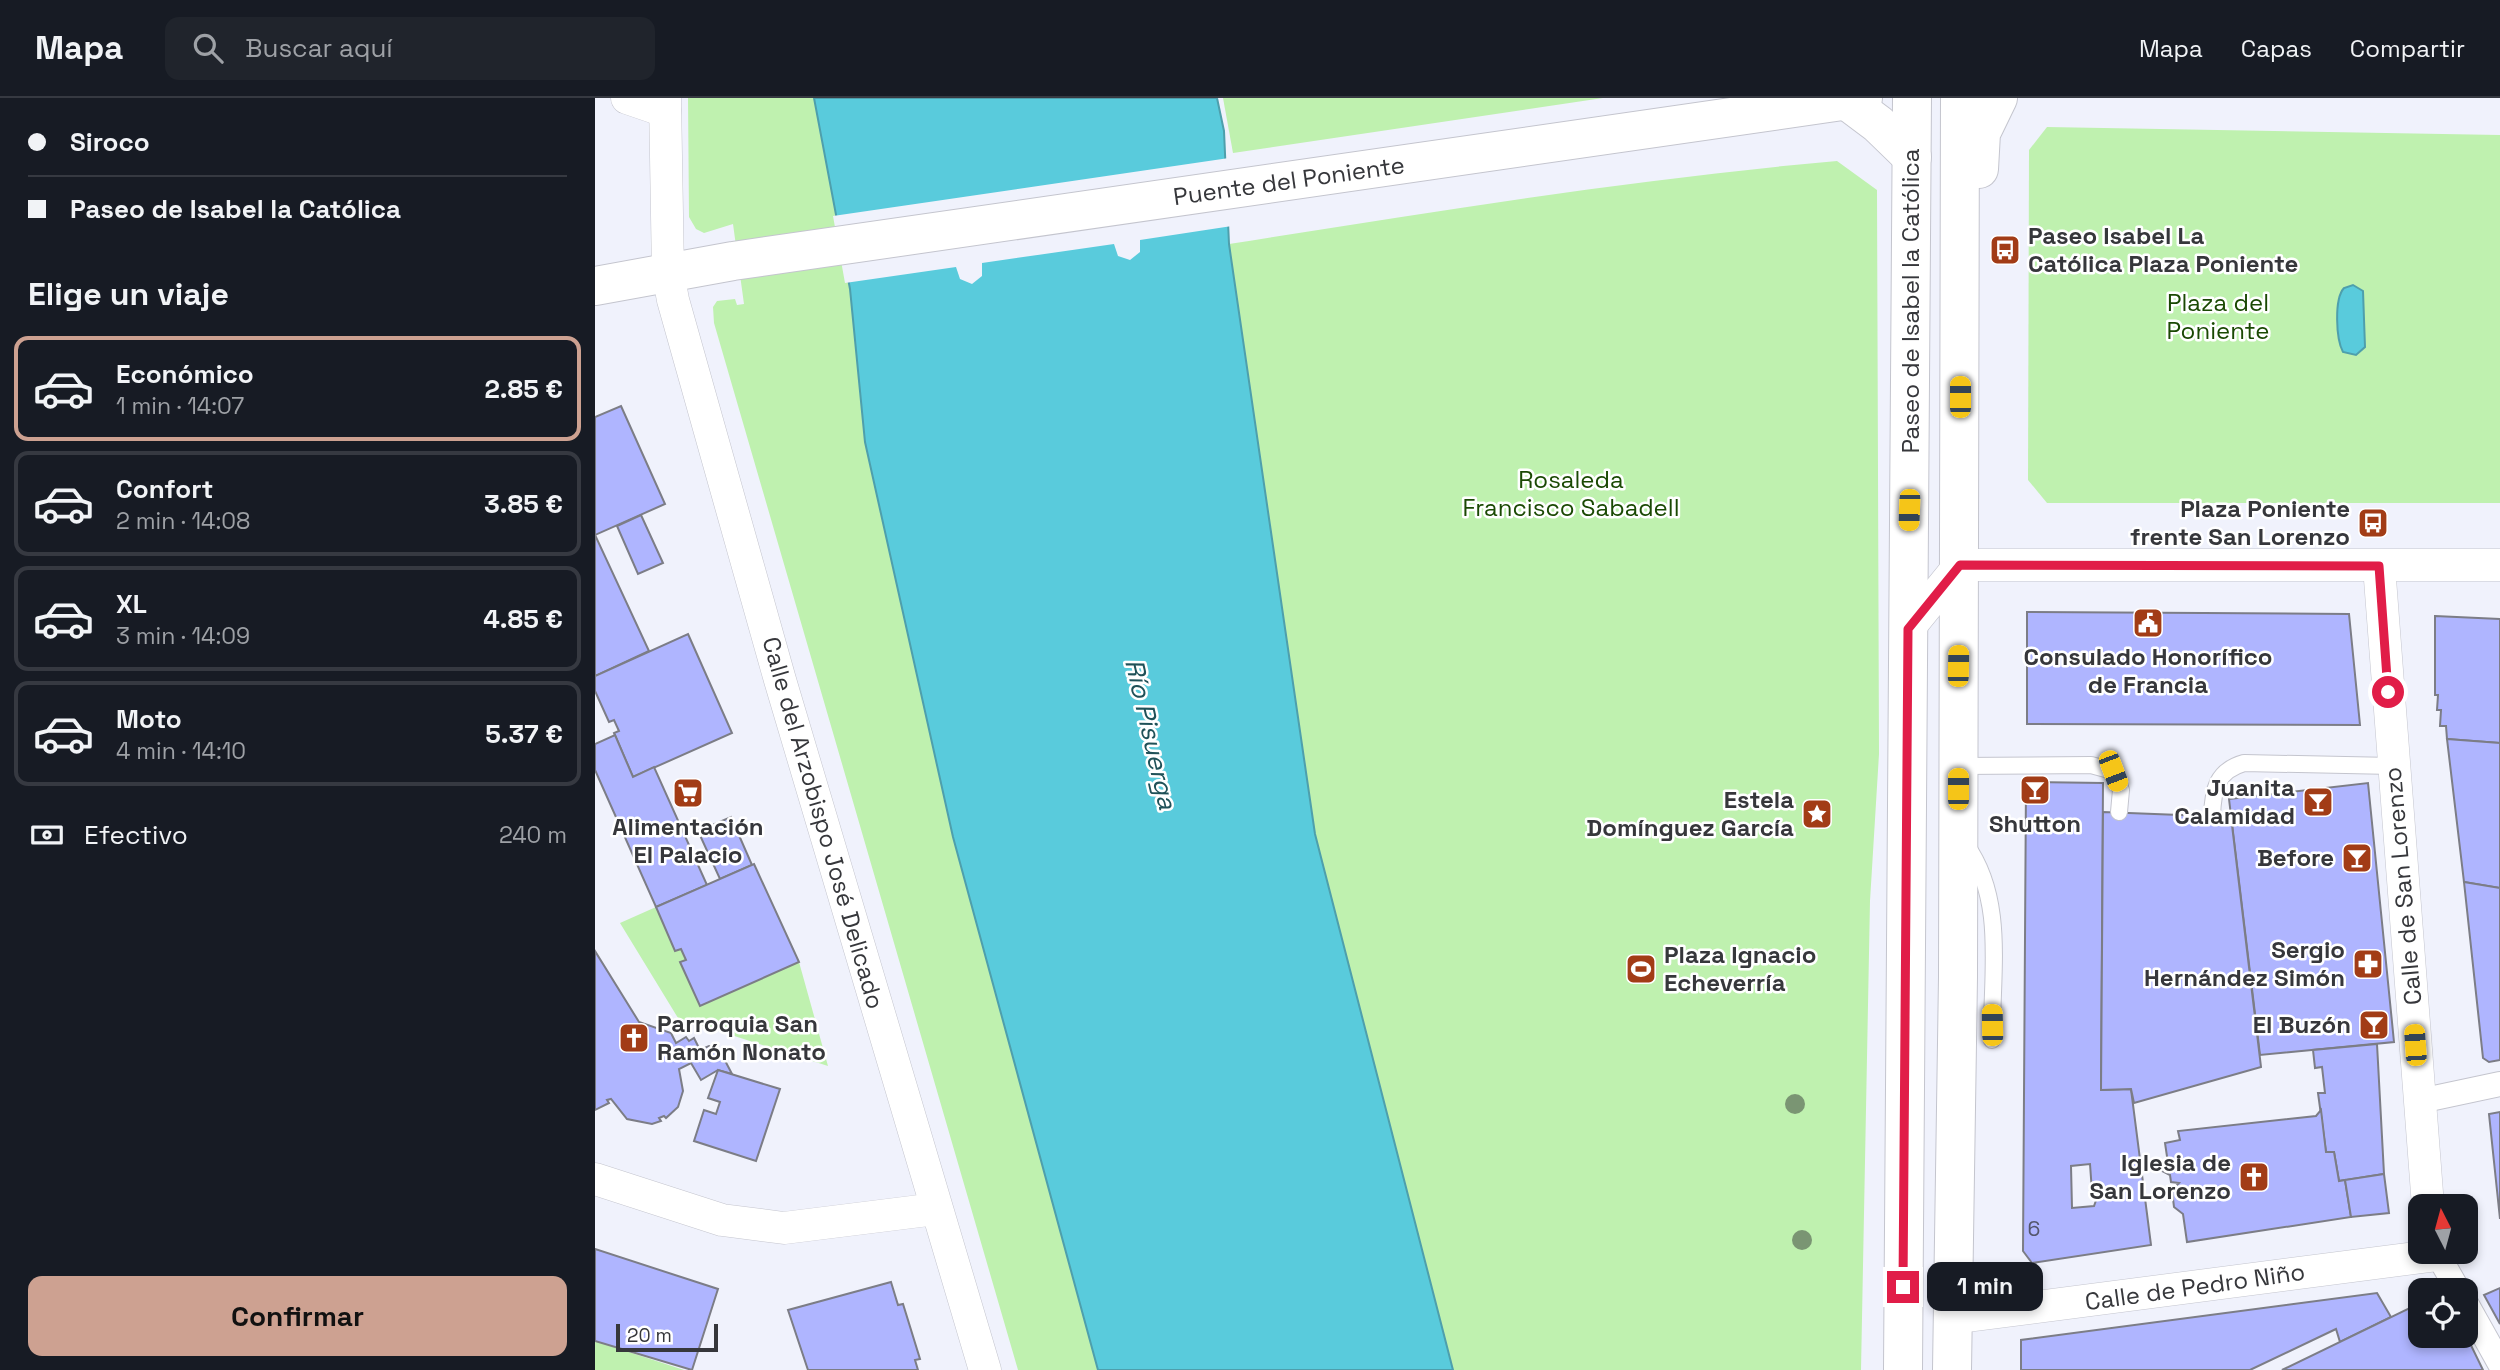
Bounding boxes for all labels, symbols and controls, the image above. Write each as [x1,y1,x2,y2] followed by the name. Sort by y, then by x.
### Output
[165,17,655,80] search box
[35,27,123,69] text: Mapa
[189,29,227,67] icon: search
[245,31,393,65] text: Buscar aquí
[2139,33,2203,64] text: Mapa
[2241,33,2312,64] text: Capas
[2350,33,2465,64] text: Compartir
[70,125,150,159] text: Siroco
[1895,148,1926,454] street label: Paseo de Isabel la Católica
[1171,149,1407,212] street label: Puente del Poniente
[70,192,401,226] text: Paseo de Isabel la Católica
[2028,220,2298,279] place label: Paseo Isabel La Católica Plaza Poniente
[1988,233,2022,267] bus stop icon: Paseo Isabel La Católica Plaza Poniente
[28,274,229,314] text: Elige un viaje
[2167,287,2269,346] park label: Plaza del Poniente
[32,357,95,420] icon: car
[116,357,254,391] text: Económico
[484,372,563,406] text: 2.85 €
[1950,376,1971,418] car
[116,391,244,421] text: 1 min · 14:07
[1462,464,1680,523] park label: Rosaleda Francisco Sabadell
[32,472,95,535] icon: car
[116,472,213,506] text: Confort
[484,487,563,521] text: 3.85 €
[1898,489,1921,531] car
[2130,493,2350,552] place label: Plaza Poniente frente San Lorenzo
[116,506,250,536] text: 2 min · 14:08
[2356,506,2390,540] bus stop icon: Plaza Poniente frente San Lorenzo
[32,587,95,650] icon: car
[116,587,147,621] text: XL
[483,602,563,636] text: 4.85 €
[2131,606,2165,640] public building icon: Consulado Honorífico de Francia
[116,621,250,651] text: 3 min · 14:09
[755,633,892,1013] street label: Calle del Arzobispo José Delicado
[2023,641,2273,700] place label: Consulado Honorífico de Francia
[1948,645,1969,687] car
[1117,655,1185,814] water label: Río Pisuerga
[2372,676,2404,708] route start
[32,702,95,765] icon: car
[116,702,182,736] text: Moto
[485,717,563,751] text: 5.37 €
[116,736,246,766] text: 4 min · 14:10
[2096,748,2131,794] car
[2377,766,2428,1006] street label: Calle de San Lorenzo
[1948,768,1969,810] car
[2174,772,2295,831] place label: Juanita Calamidad
[2018,773,2052,807] bar icon: Shutton
[671,776,705,810] supermarket icon: Alimentación El Palacio
[1586,784,1794,843] place label: Estela Domínguez García
[2301,785,2335,819] bar icon: Juanita Calamidad
[1800,797,1834,831] place icon: Estela Domínguez García
[1989,808,2081,839] place label: Shutton
[612,811,764,870] place label: Alimentación El Palacio
[28,816,66,854] icon: cash
[84,818,188,852] text: Efectivo
[499,820,567,850] text: 240 m
[2340,841,2374,875] bar icon: Before
[2257,842,2334,873] place label: Before
[2144,934,2345,993] place label: Sergio Hernández Simón
[1664,939,1816,998] place label: Plaza Ignacio Echeverría
[2351,947,2385,981] pharmacy icon: Sergio Hernández Simón
[1624,952,1658,986] sports icon: Plaza Ignacio Echeverría
[1982,1004,2003,1046] car
[657,1008,826,1067] place label: Parroquia San Ramón Nonato
[2357,1008,2391,1042] bar icon: El Buzón
[2253,1009,2351,1040] place label: El Buzón
[617,1021,651,1055] church icon: Parroquia San Ramón Nonato
[2404,1023,2427,1067] car
[2089,1147,2231,1206] place label: Iglesia de San Lorenzo
[2237,1160,2271,1194] church icon: Iglesia de San Lorenzo
[2408,1194,2478,1264] north arrow
[2408,1194,2478,1348] map controls
[2028,1215,2040,1242] house number: 6
[2083,1256,2307,1317] street label: Calle de Pedro Niño
[1927,1262,2043,1312] callout: 1 min
[1887,1271,1919,1303] route end
[1957,1271,2013,1301] text: 1 min
[28,1276,567,1356] button: Confirmar
[2408,1278,2478,1348] button: locate
[616,1321,717,1353] scale bar
[627,1323,672,1348] text: 20 m

